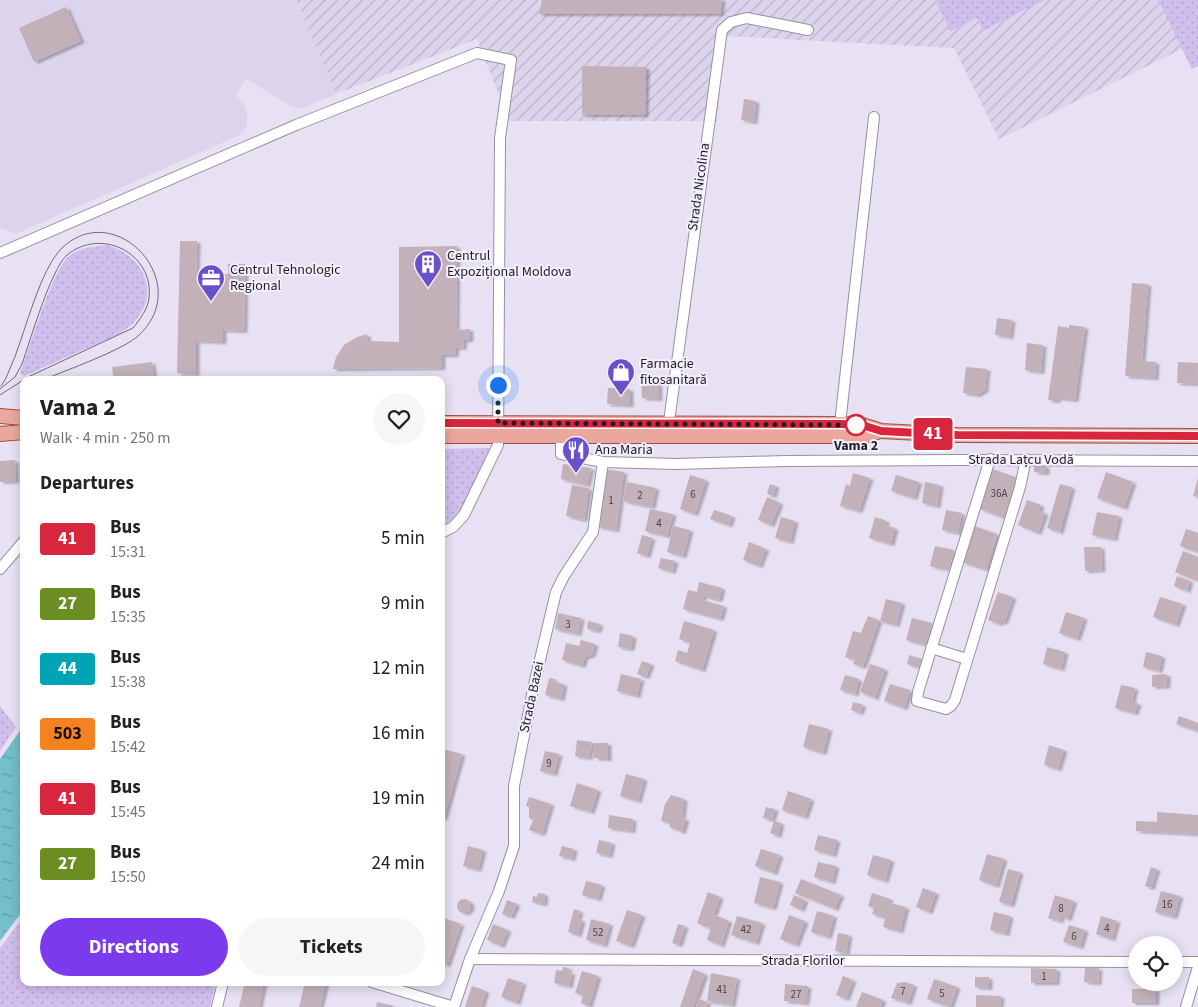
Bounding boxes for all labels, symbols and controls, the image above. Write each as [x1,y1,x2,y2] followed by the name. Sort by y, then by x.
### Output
[683,142,715,232] street label: Strada Nicolina
[447,246,572,282] place label: Centrul Expozițional Moldova
[413,249,443,288] building icon: Centrul Expozițional Moldova
[230,260,341,296] place label: Centrul Tehnologic Regional
[196,263,226,302] office icon: Centrul Tehnologic Regional
[640,354,707,390] place label: Farmacie fitosanitară
[606,357,636,396] shop icon: Farmacie fitosanitară
[486,373,511,398] your location
[40,390,116,425] text: Vama 2
[373,393,425,445] button: heart
[845,414,867,436] marker: Vama 2
[910,418,956,450] line badge: 41
[923,421,943,446] text: 41
[40,427,171,449] text: Walk · 4 min · 250 m
[561,435,591,474] restaurant icon: Ana Maria
[833,436,878,456] place label: Vama 2
[595,440,653,460] place label: Ana Maria
[968,450,1074,470] street label: Strada Lațcu Vodă
[40,470,134,497] text: Departures
[991,486,1007,501] house number: 36A
[690,487,696,502] house number: 6
[637,488,643,503] house number: 2
[608,493,614,508] house number: 1
[110,514,141,541] text: Bus
[656,516,662,531] house number: 4
[381,525,425,552] text: 5 min
[58,526,77,551] text: 41
[110,541,146,563] text: 15:31
[110,579,141,606] text: Bus
[381,590,425,617] text: 9 min
[58,591,77,616] text: 27
[110,606,146,628] text: 15:35
[565,617,571,632] house number: 3
[110,644,141,671] text: Bus
[371,655,425,682] text: 12 min
[58,656,77,681] text: 44
[515,659,549,735] street label: Strada Bazei
[110,671,146,693] text: 15:38
[110,709,141,736] text: Bus
[371,720,425,747] text: 16 min
[53,721,82,746] text: 503
[110,736,146,758] text: 15:42
[546,756,552,771] house number: 9
[110,774,141,801] text: Bus
[371,785,425,812] text: 19 min
[58,786,77,811] text: 41
[110,801,146,823] text: 15:45
[110,839,141,866] text: Bus
[371,850,425,877] text: 24 min
[58,851,77,876] text: 27
[110,866,146,888] text: 15:50
[1162,897,1173,912] house number: 16
[1058,901,1064,916] house number: 8
[40,918,228,976] button: Directions
[238,918,425,976] button: Tickets
[1104,921,1110,936] house number: 4
[741,922,751,937] house number: 42
[593,925,603,940] house number: 52
[1071,929,1077,944] house number: 6
[1128,936,1183,991] map controls
[1128,936,1183,991] button: locate
[761,951,845,971] street label: Strada Florilor
[1041,969,1047,984] house number: 1
[717,982,727,997] house number: 41
[900,984,906,999] house number: 7
[939,986,945,1001] house number: 5
[791,987,801,1002] house number: 27

